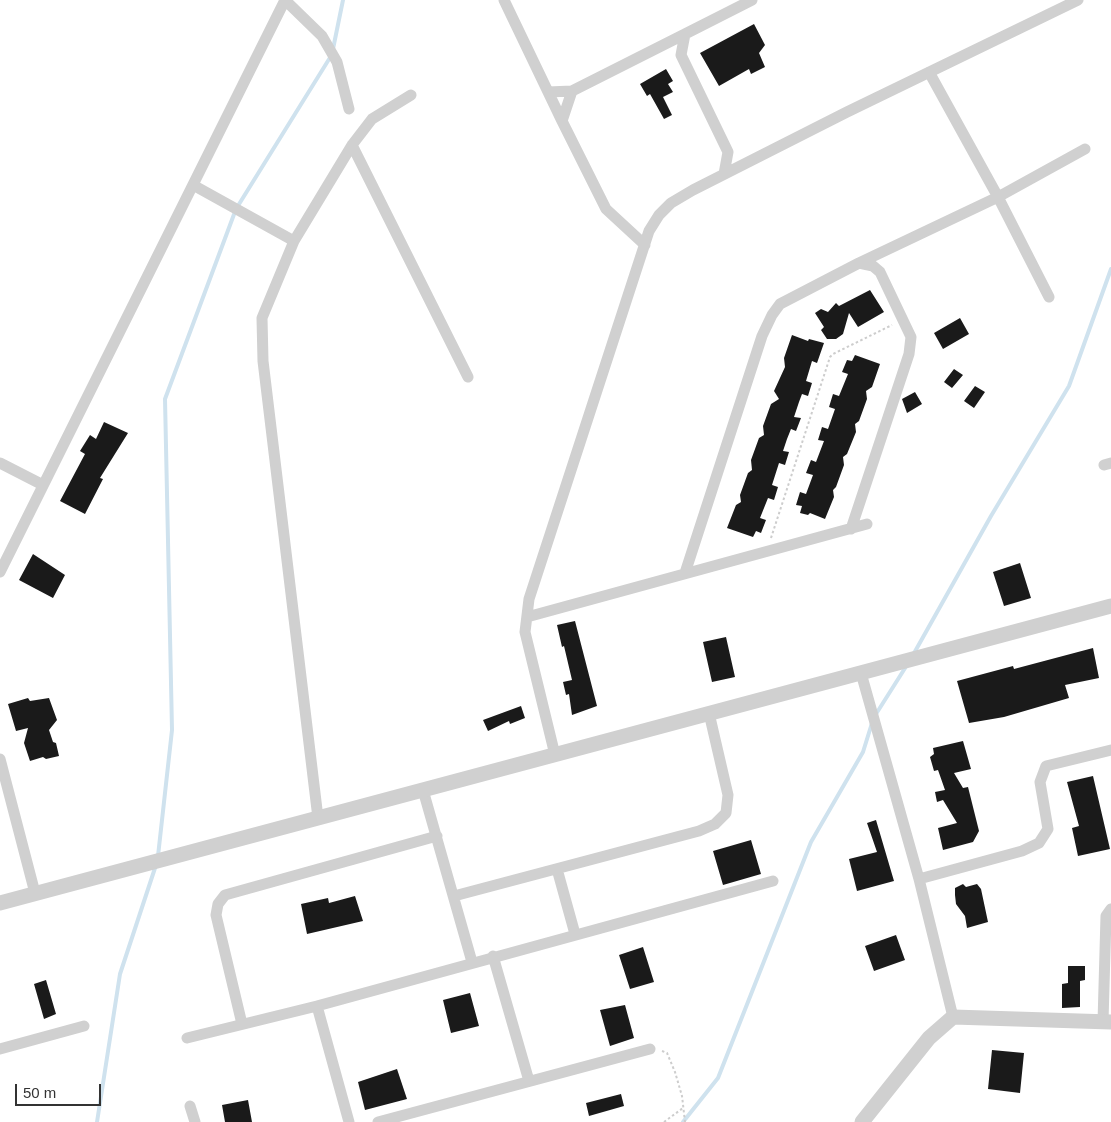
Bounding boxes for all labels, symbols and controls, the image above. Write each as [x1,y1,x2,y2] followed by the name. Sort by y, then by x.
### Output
[18,1074,104,1106] scale bar
[23,1084,56,1101] text: 50 m

